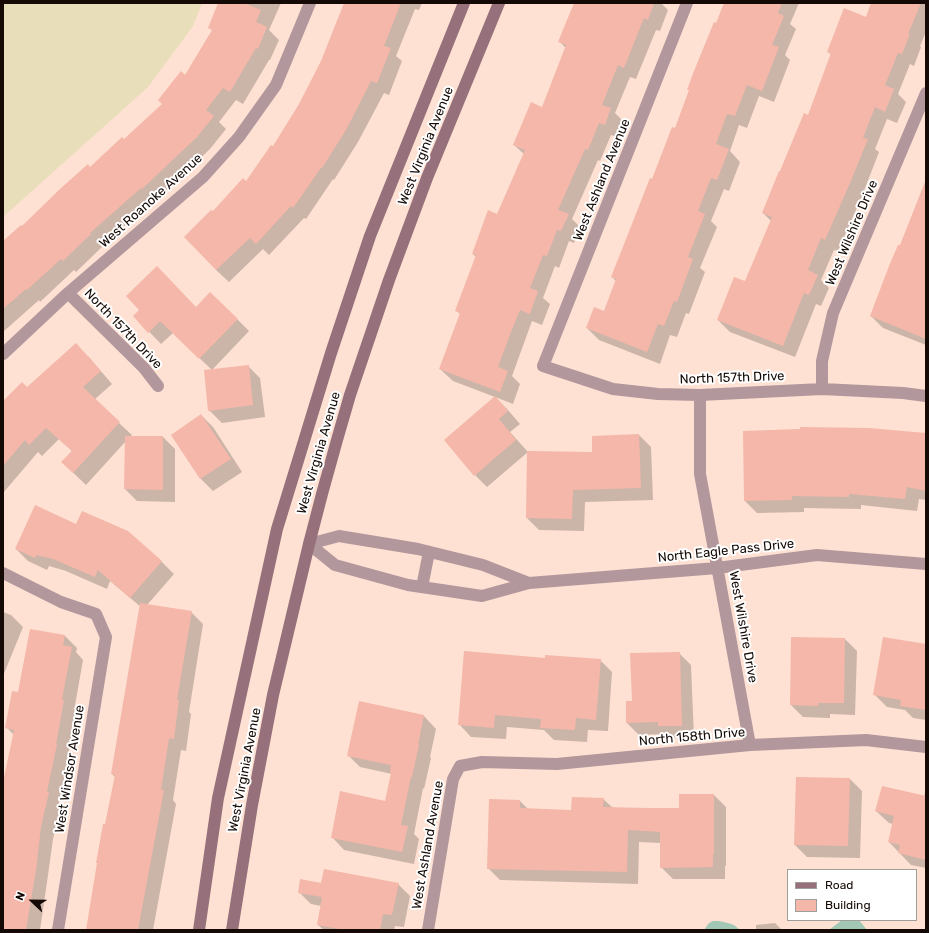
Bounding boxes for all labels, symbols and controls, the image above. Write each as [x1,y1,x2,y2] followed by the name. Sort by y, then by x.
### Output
[395,84,457,208] street label: West Virginia Avenue
[570,117,634,243] street label: West Ashland Avenue
[96,151,206,251] street label: West Roanoke Avenue
[823,178,881,288] street label: West Wilshire Drive
[81,286,165,372] street label: North 157th Drive
[679,368,785,388] street label: North 157th Drive
[294,390,344,516] street label: West Virginia Avenue
[657,536,795,566] street label: North Eagle Pass Drive
[725,570,761,684] street label: West Wilshire Drive
[52,704,88,834] street label: West Windsor Avenue
[225,706,265,834] street label: West Virginia Avenue
[638,725,746,749] street label: North 158th Drive
[409,780,447,910] street label: West Ashland Avenue
[787,869,917,921] legend
[825,878,853,892] text: Road
[12,881,52,921] north arrow
[13,890,28,902] text: N
[825,898,871,912] text: Building

